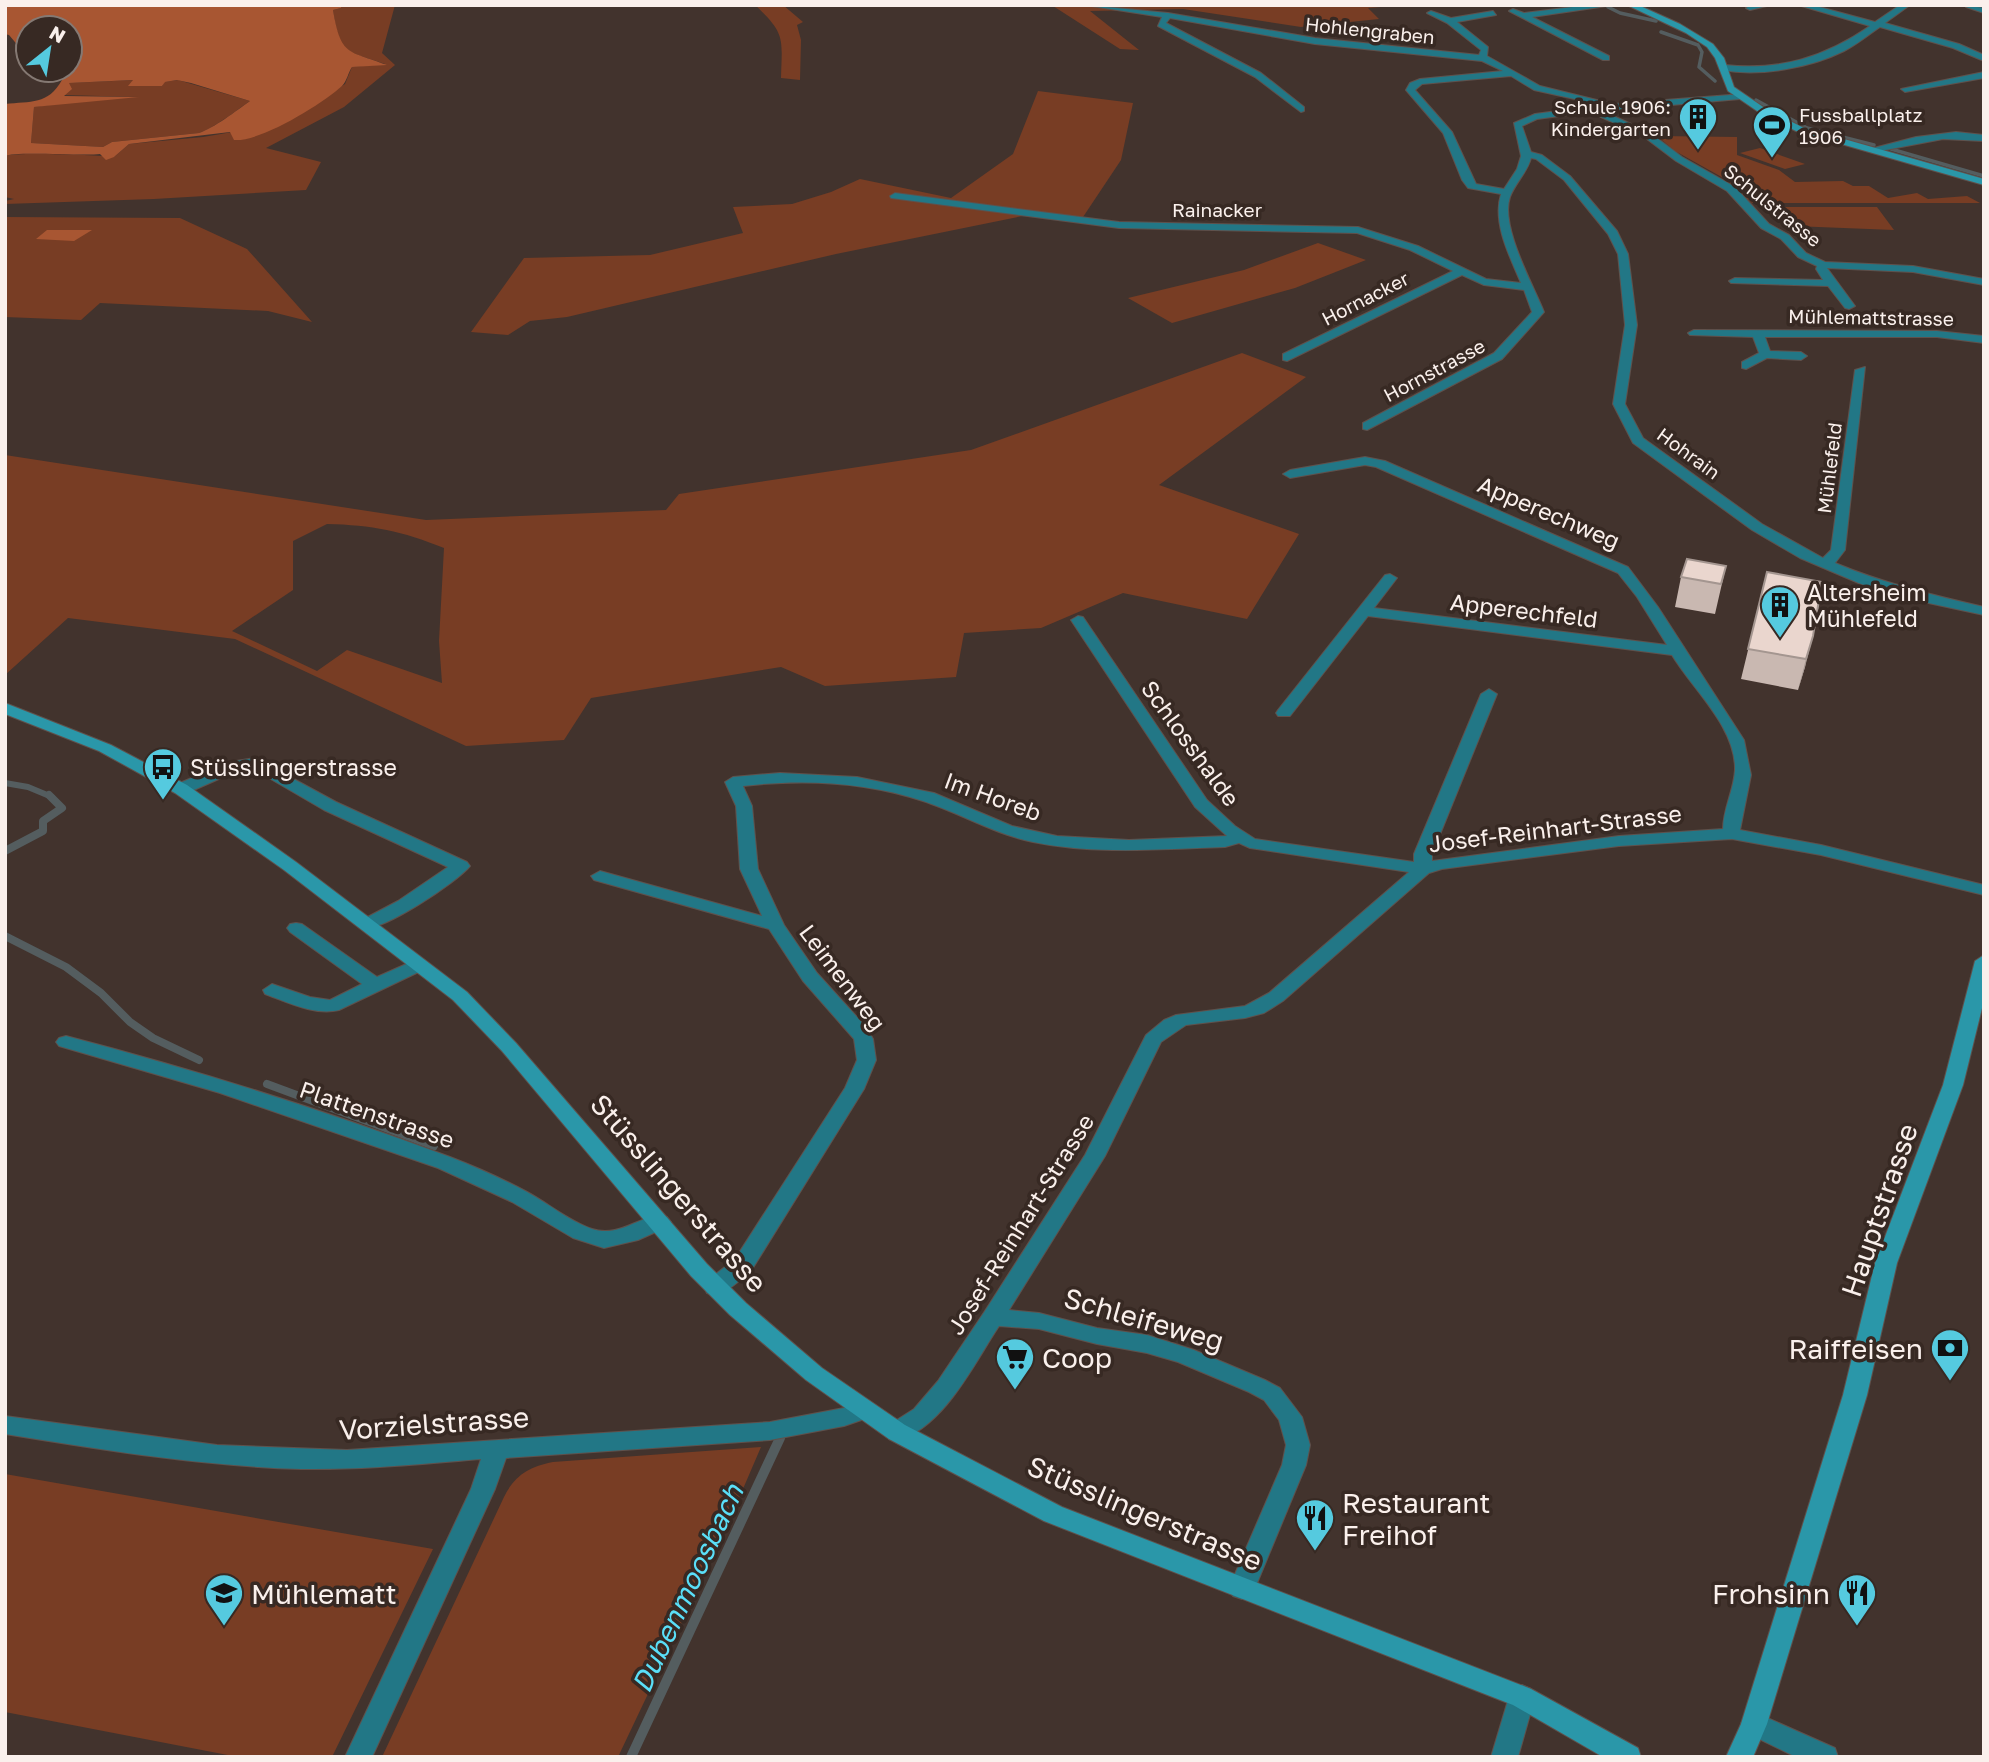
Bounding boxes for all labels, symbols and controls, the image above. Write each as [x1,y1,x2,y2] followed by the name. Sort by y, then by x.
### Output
[1304,12,1436,48] street label: Hohlengraben
[14,14,84,84] north arrow
[46,20,70,47] text: N
[1551,95,1671,140] place label: Schule 1906: Kindergarten
[1677,96,1719,151] building icon: Schule 1906: Kindergarten
[1799,103,1923,148] place label: Fussballplatz 1906
[1751,104,1793,159] sports icon: Fussballplatz 1906
[1720,159,1826,251] street label: Schulstrasse
[1172,198,1263,221] street label: Rainacker
[1318,266,1413,330] street label: Hornacker
[1788,304,1954,330] street label: Mühlemattstrasse
[1379,334,1489,406] street label: Hornstrasse
[1812,421,1846,515] street label: Mühlefeld
[1653,422,1725,484] street label: Hohrain
[1474,470,1624,554] street label: Apperechweg
[1807,578,1927,632] place label: Altersheim Mühlefeld
[1759,584,1801,639] building icon: Altersheim Mühlefeld
[1449,587,1599,633] street label: Apperechfeld
[1136,675,1246,811] street label: Schlosshalde
[142,746,184,801] bus stop icon: Stüsslingerstrasse
[190,753,397,781] place label: Stüsslingerstrasse
[941,766,1045,826] street label: Im Horeb
[1427,799,1683,857] street label: Josef-Reinhart-Strasse
[794,918,892,1036] street label: Leimenweg
[296,1074,458,1154] street label: Plattenstrasse
[584,1087,774,1299] street label: Stüsslingerstrasse
[941,1109,1099,1339] street label: Josef-Reinhart-Strasse
[1834,1119,1924,1301] street label: Hauptstrasse
[1060,1280,1228,1358] street label: Schleifeweg
[1929,1327,1971,1382] bank icon: Raiffeisen
[1788,1332,1923,1365] place label: Raiffeisen
[994,1336,1036,1391] supermarket icon: Coop
[1042,1341,1112,1374] place label: Coop
[338,1400,530,1446] street label: Vorzielstrasse
[1023,1449,1267,1577] street label: Stüsslingerstrasse
[624,1477,750,1697] water label: Dubenmoosbach
[1342,1486,1490,1551] place label: Restaurant Freihof
[1294,1497,1336,1552] restaurant icon: Restaurant Freihof
[203,1572,245,1627] school or university icon: Mühlematt
[1836,1572,1878,1627] restaurant icon: Frohsinn
[251,1577,397,1610] place label: Mühlematt
[1712,1577,1830,1610] place label: Frohsinn

